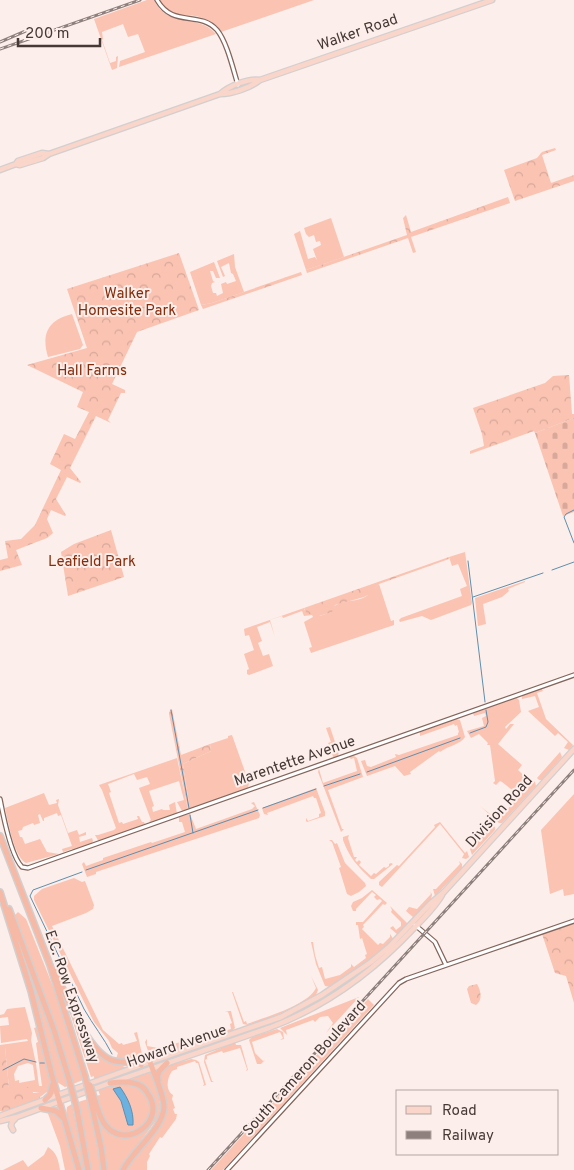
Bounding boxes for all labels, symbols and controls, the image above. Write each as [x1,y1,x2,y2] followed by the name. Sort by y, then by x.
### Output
[315,10,401,56] street label: Walker Road
[18,15,100,47] scale bar
[25,25,70,44] text: 200 m
[78,285,176,321] park label: Walker Homesite Park
[57,362,127,381] park label: Hall Farms
[48,553,136,572] park label: Leafield Park
[232,732,358,792] street label: Marentette Avenue
[462,772,538,852] street label: Division Road
[39,928,103,1066] street label: E.C. Row Expressway
[239,997,371,1141] street label: South Cameron Boulevard
[125,1021,229,1073] street label: Howard Avenue
[396,1090,559,1155] legend
[442,1102,477,1121] text: Road
[442,1127,494,1146] text: Railway

